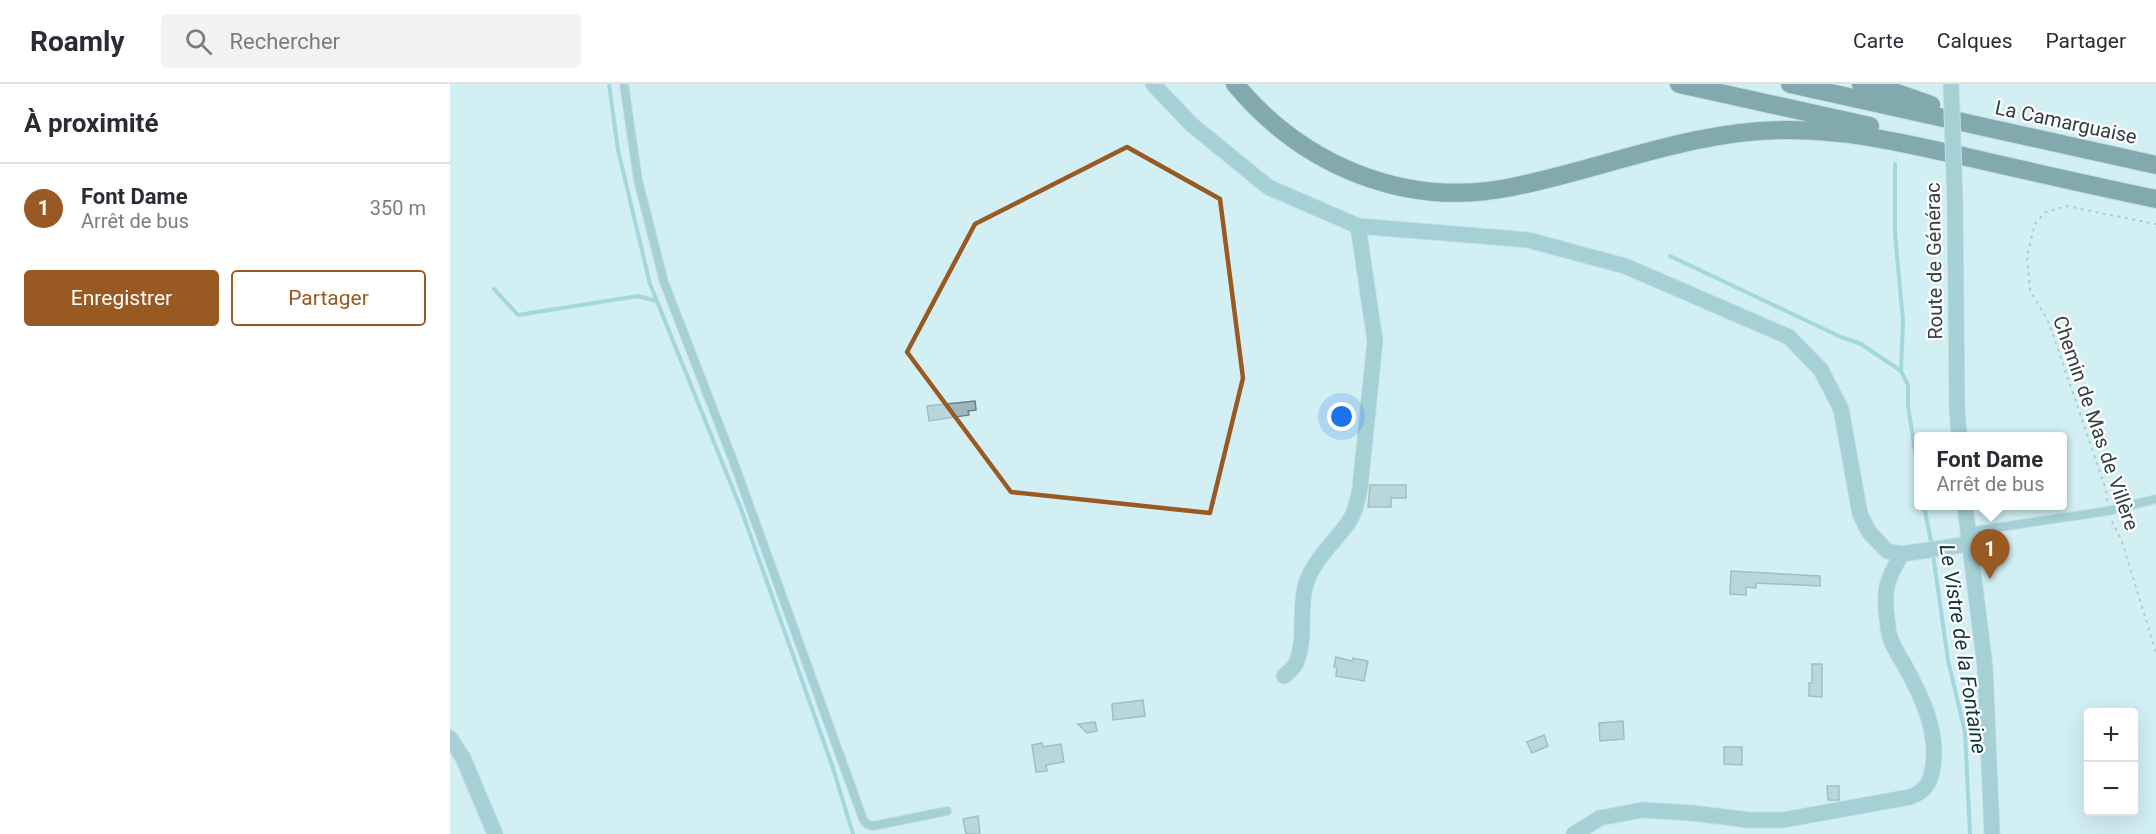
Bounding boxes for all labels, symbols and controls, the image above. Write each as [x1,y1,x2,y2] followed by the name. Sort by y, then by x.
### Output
[161,14,581,68] search box
[30,25,125,58] text: Roamly
[182,25,215,58] icon: search
[230,29,340,54] text: Rechercher
[1853,29,1904,53] text: Carte
[1937,29,2012,53] text: Calques
[2045,29,2126,53] text: Partager
[1993,95,2139,149] street label: La Camarguaise
[24,108,158,138] text: À proximité
[1921,182,1947,340] street label: Route de Générac
[81,184,188,209] text: Font Dame
[38,196,49,220] text: 1
[370,196,426,220] text: 350 m
[81,209,189,233] text: Arrêt de bus
[24,270,219,326] button: Enregistrer
[231,270,426,326] button: Partager
[2048,312,2144,534] street label: Chemin de Mas de Villère
[1327,402,1356,431] your location
[1914,432,2067,510] popup
[1937,447,2043,472] text: Font Dame
[1937,472,2044,496] text: Arrêt de bus
[1970,530,2010,579] pin: 1
[1935,542,1991,756] water label: Le Vistre de la Fontaine
[2084,708,2138,816] map controls
[2084,708,2138,762] button: +
[2084,762,2138,816] button: −

